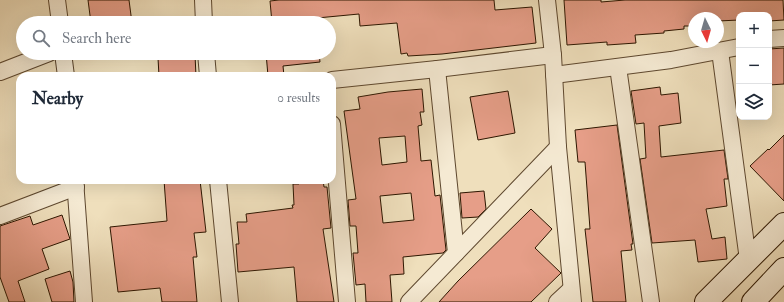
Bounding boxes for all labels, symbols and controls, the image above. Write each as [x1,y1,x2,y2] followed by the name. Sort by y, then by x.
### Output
[688,12,724,48] north arrow
[736,12,772,120] map controls
[736,12,772,48] button: +
[16,16,336,60] search box
[30,27,52,49] icon: search
[62,29,131,48] text: Search here
[736,48,772,84] button: −
[736,84,772,120] button: layers
[32,88,83,109] text: Nearby
[277,90,320,106] text: 0 results

